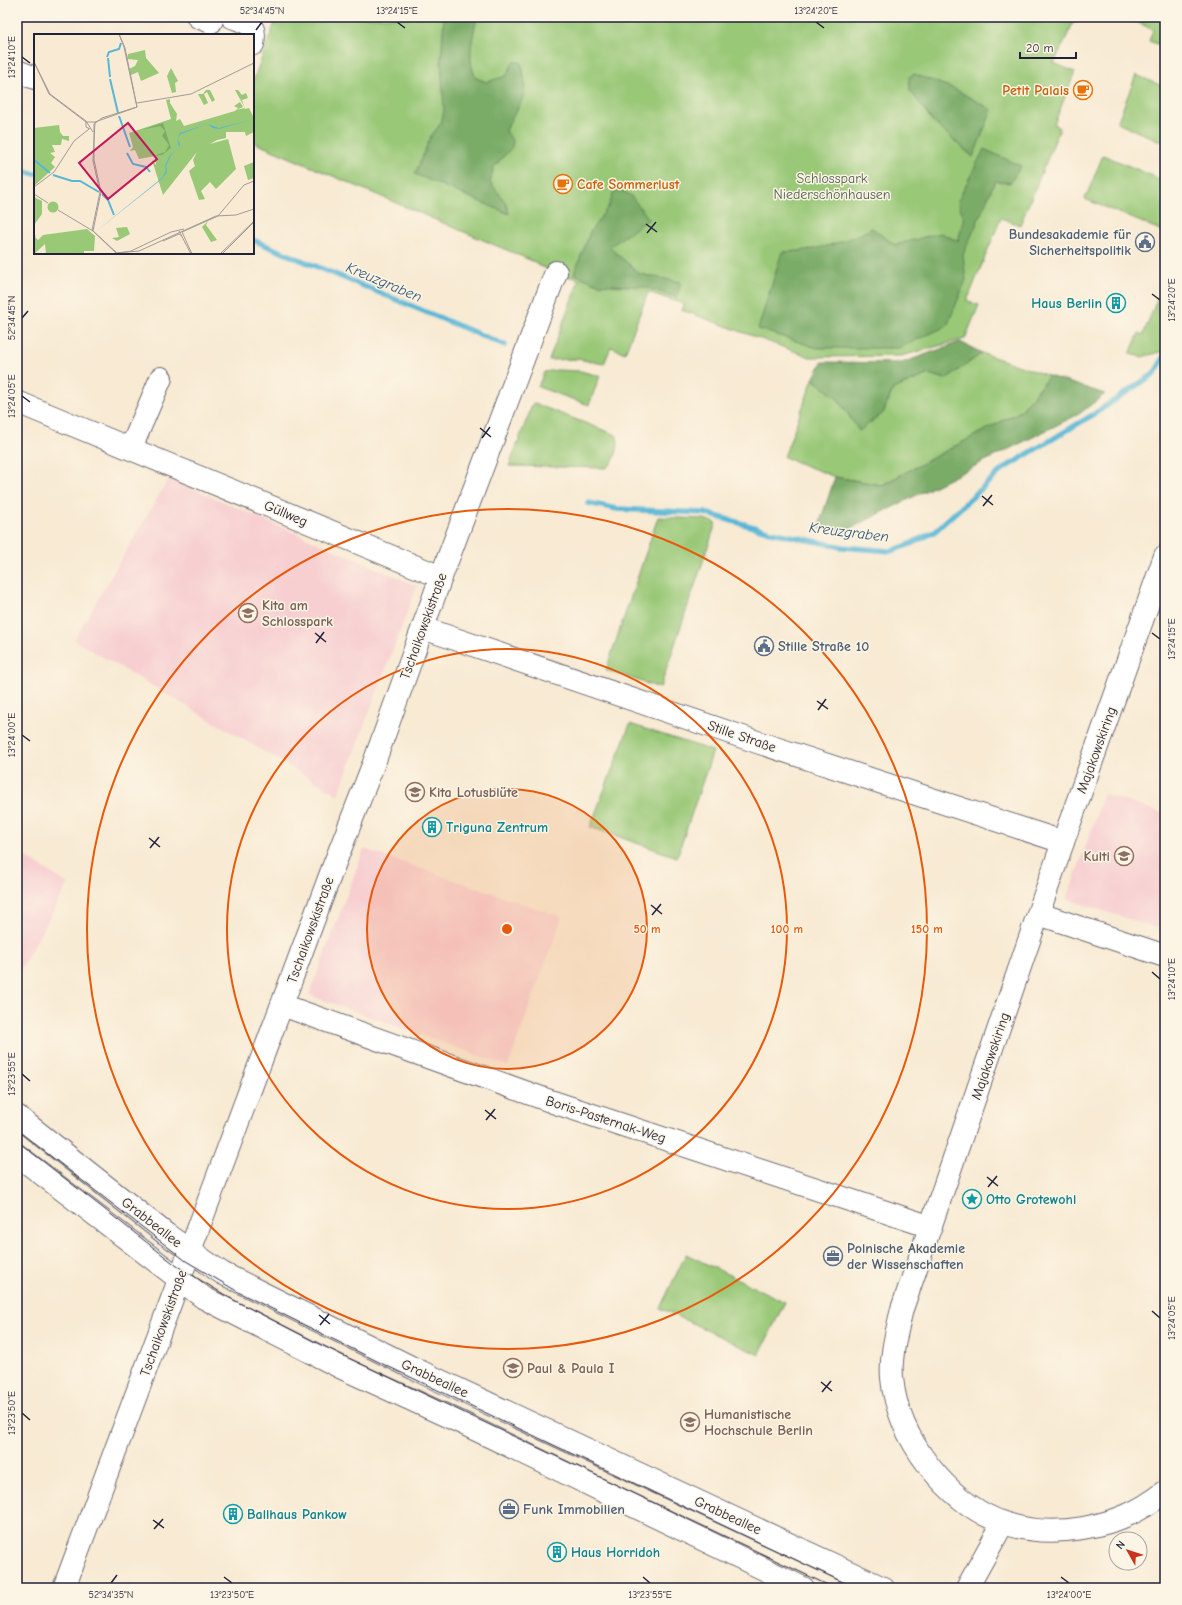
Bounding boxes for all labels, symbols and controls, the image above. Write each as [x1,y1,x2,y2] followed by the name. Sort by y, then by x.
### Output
[240,5,284,17] text: 52°34'45"N
[376,5,418,17] text: 13°24'15"E
[794,5,838,17] text: 13°24'20"E
[34,34,254,254] inset map
[1020,34,1076,60] scale bar
[6,36,18,78] text: 13°24'10"E
[1026,41,1054,55] text: 20 m
[1072,79,1094,101] cafe icon: Petit Palais
[1002,82,1069,99] place label: Petit Palais
[774,170,891,203] park label: Schlosspark Niederschönhausen
[552,173,574,195] cafe icon: Cafe Sommerlust
[577,176,680,193] place label: Cafe Sommerlust
[1009,226,1131,259] place label: Bundesakademie für Sicherheitspolitik
[1134,231,1156,253] public building icon: Bundesakademie für Sicherheitspolitik
[343,258,425,306] water label: Kreuzgraben
[1166,278,1178,322] text: 13°24'20"E
[1105,292,1127,314] building icon: Haus Berlin
[1031,295,1102,312] place label: Haus Berlin
[6,296,18,340] text: 52°34'45"N
[6,374,18,418] text: 13°24'05"E
[261,497,310,530] street label: Güllweg
[808,518,890,546] water label: Kreuzgraben
[396,570,451,682] street label: Tschaikowskistraße
[262,597,333,630] place label: Kita am Schlosspark
[237,602,259,624] school or university icon: Kita am Schlosspark
[1166,618,1178,660] text: 13°24'15"E
[753,635,775,657] public building icon: Stille Straße 10
[778,638,869,655] place label: Stille Straße 10
[1073,704,1120,796] street label: Majakowskiring
[6,713,18,757] text: 13°24'00"E
[705,717,778,756] street label: Stille Straße
[404,781,426,803] school or university icon: Kita Lotusblüte
[429,784,518,801] place label: Kita Lotusblüte
[421,816,443,838] building icon: Triguna Zentrum
[446,819,548,836] place label: Triguna Zentrum
[1113,845,1135,867] school or university icon: Kulti
[1084,848,1110,865] place label: Kulti
[283,874,338,986] street label: Tschaikowskistraße
[500,922,514,936] centre of rings
[633,922,661,936] text: 50 m
[771,922,803,936] text: 100 m
[911,922,943,936] text: 150 m
[1166,958,1178,1000] text: 13°24'10"E
[968,1010,1013,1102] street label: Majakowskiring
[6,1052,18,1096] text: 13°23'55"E
[544,1092,668,1147] street label: Boris-Pasternak-Weg
[961,1188,983,1210] place icon: Otto Grotewohl
[986,1191,1076,1208] place label: Otto Grotewohl
[118,1194,185,1251] street label: Grabbeallee
[847,1240,965,1273] place label: Polnische Akademie der Wissenschaften
[822,1245,844,1267] office icon: Polnische Akademie der Wissenschaften
[136,1267,191,1379] street label: Tschaikowskistraße
[1166,1296,1178,1340] text: 13°24'05"E
[399,1356,471,1401] street label: Grabbeallee
[502,1357,524,1379] school or university icon: Paul & Paula I
[527,1360,615,1377] place label: Paul & Paula I
[6,1391,18,1435] text: 13°23'50"E
[704,1406,813,1439] place label: Humanistische Hochschule Berlin
[679,1411,701,1433] school or university icon: Humanistische Hochschule Berlin
[692,1493,764,1538] street label: Grabbeallee
[498,1498,520,1520] office icon: Funk Immobilien
[523,1501,625,1518] place label: Funk Immobilien
[222,1503,244,1525] building icon: Ballhaus Pankow
[247,1506,347,1523] place label: Ballhaus Pankow
[1108,1531,1148,1571] north arrow
[1113,1538,1128,1552] text: N
[546,1541,568,1563] building icon: Haus Horridoh
[571,1544,660,1561] place label: Haus Horridoh
[89,1589,133,1601] text: 52°34'35"N
[210,1589,254,1601] text: 13°23'50"E
[628,1589,672,1601] text: 13°23'55"E
[1047,1589,1091,1601] text: 13°24'00"E

